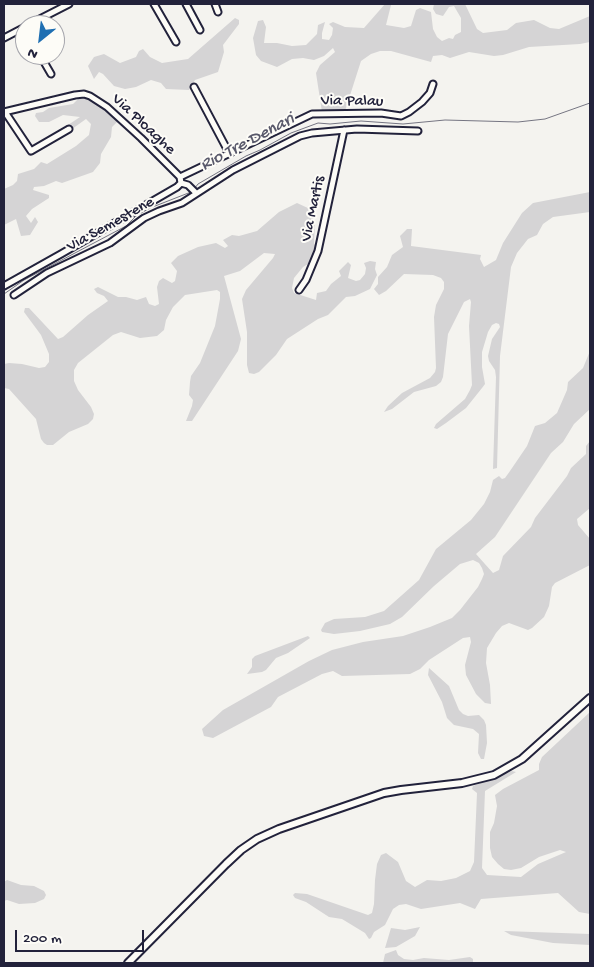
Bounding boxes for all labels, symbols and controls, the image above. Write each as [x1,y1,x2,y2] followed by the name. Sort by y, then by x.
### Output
[15,15,65,65] north arrow
[25,43,41,62] text: N
[107,91,179,159] street label: Via Ploaghe
[321,92,383,112] street label: Via Palau
[197,109,299,177] water label: Rio Tre Denari
[298,174,330,244] street label: Via Martis
[64,193,158,257] street label: Via Semestene
[18,920,146,952] scale bar
[23,930,62,948] text: 200 m

